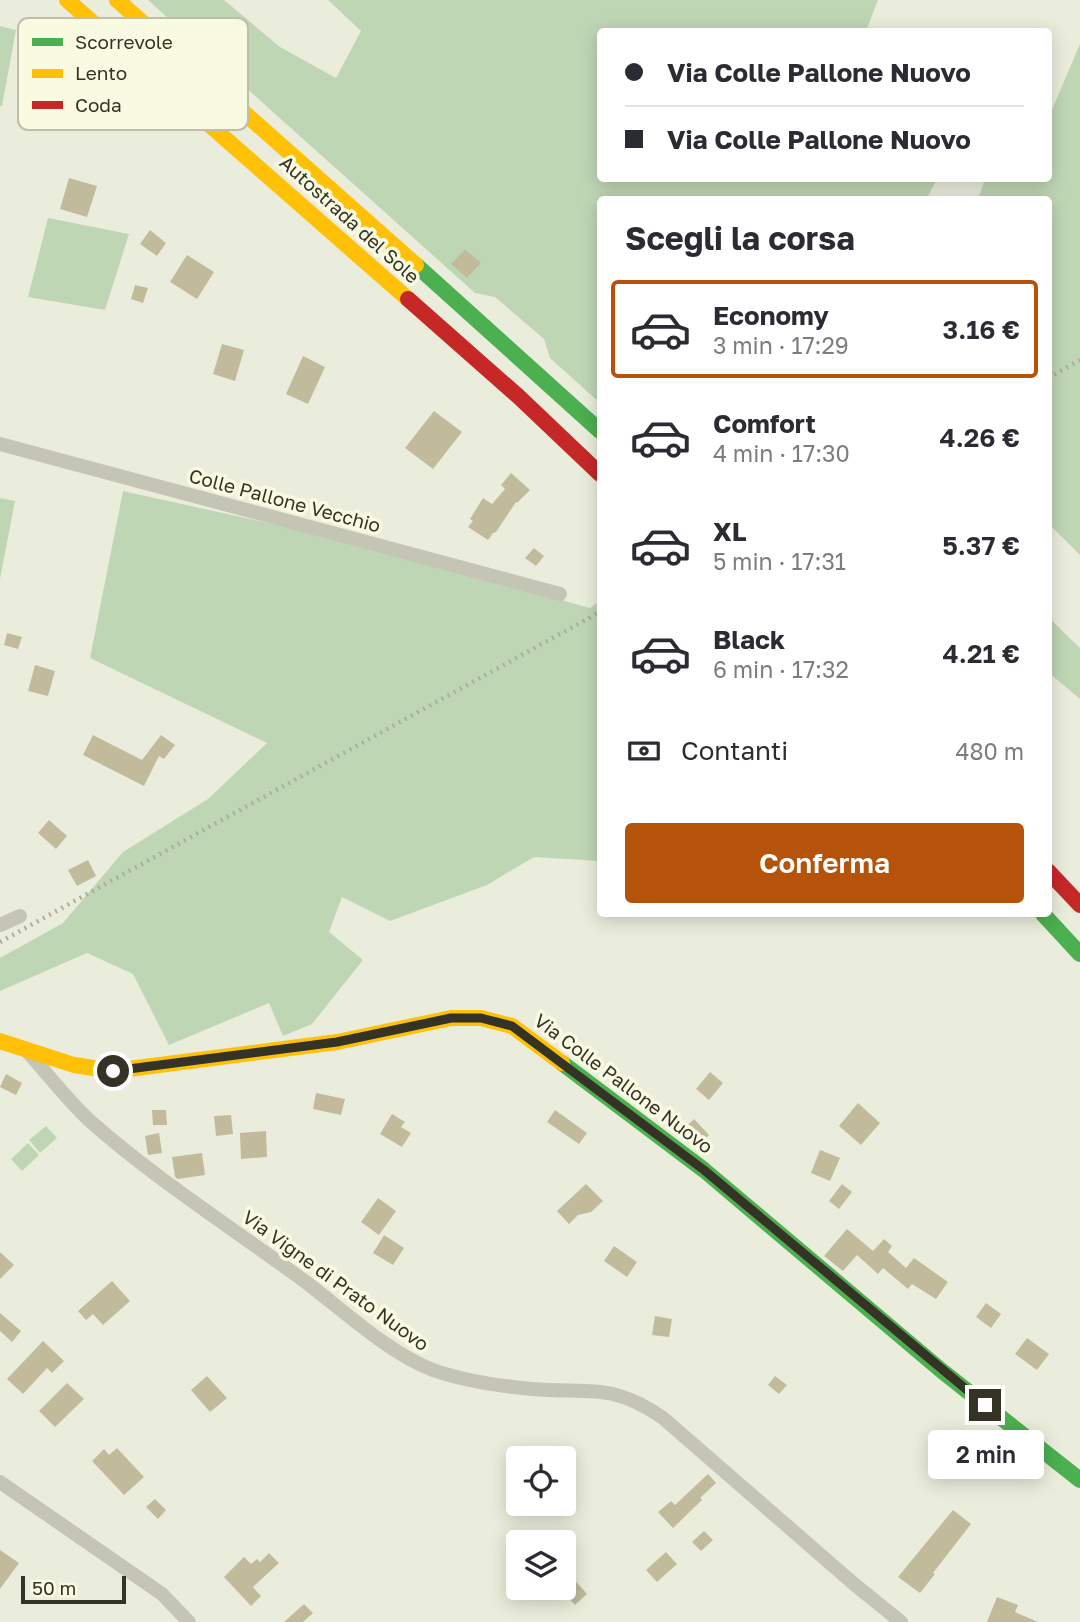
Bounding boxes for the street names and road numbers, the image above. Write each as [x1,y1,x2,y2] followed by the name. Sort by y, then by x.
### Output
[276,150,424,288] street label: Autostrada del Sole
[187,463,383,537] street label: Colle Pallone Vecchio
[530,1008,718,1158] street label: Via Colle Pallone Nuovo
[238,1205,434,1355] street label: Via Vigne di Prato Nuovo

